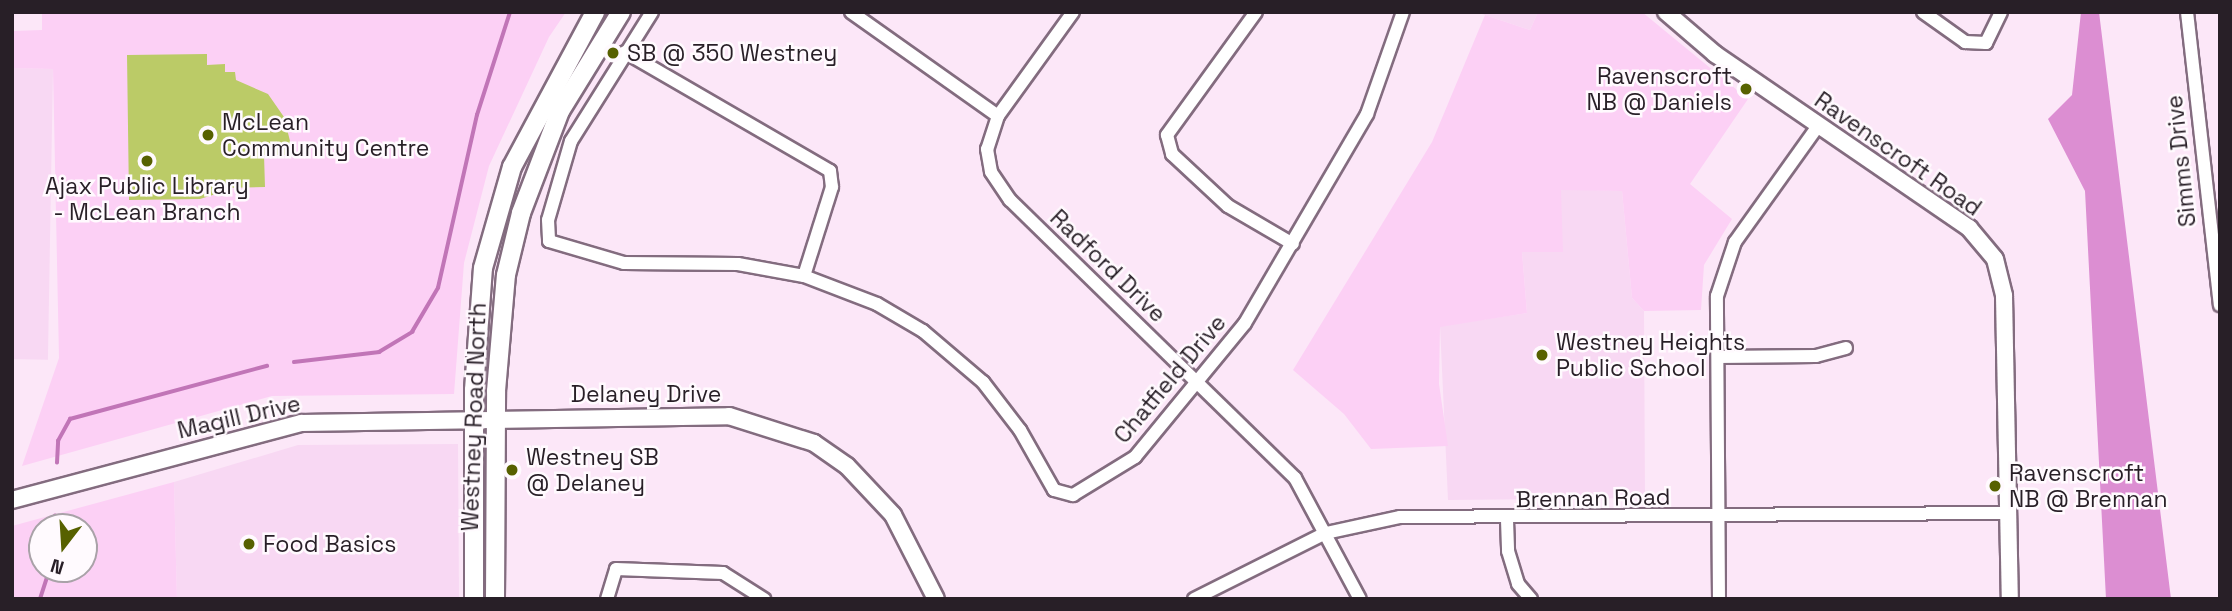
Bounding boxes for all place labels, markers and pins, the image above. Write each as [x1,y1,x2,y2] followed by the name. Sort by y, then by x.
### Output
[627,39,838,67] place label: SB @ 350 Westney
[605,45,621,61] marker: SB @ 350 Westney
[1587,62,1732,116] place label: Ravenscroft NB @ Daniels
[1738,81,1754,97] marker: Ravenscroft NB @ Daniels
[222,108,429,162] place label: McLean Community Centre
[200,127,216,143] marker: McLean Community Centre
[139,153,155,169] marker: Ajax Public Library - McLean Branch
[45,172,249,226] place label: Ajax Public Library - McLean Branch
[1556,328,1745,382] place label: Westney Heights Public School
[1534,347,1550,363] marker: Westney Heights Public School
[526,443,659,497] place label: Westney SB @ Delaney
[2009,459,2167,513] place label: Ravenscroft NB @ Brennan
[504,462,520,478] marker: Westney SB @ Delaney
[1987,478,2003,494] marker: Ravenscroft NB @ Brennan
[263,530,396,558] place label: Food Basics
[241,536,257,552] marker: Food Basics

